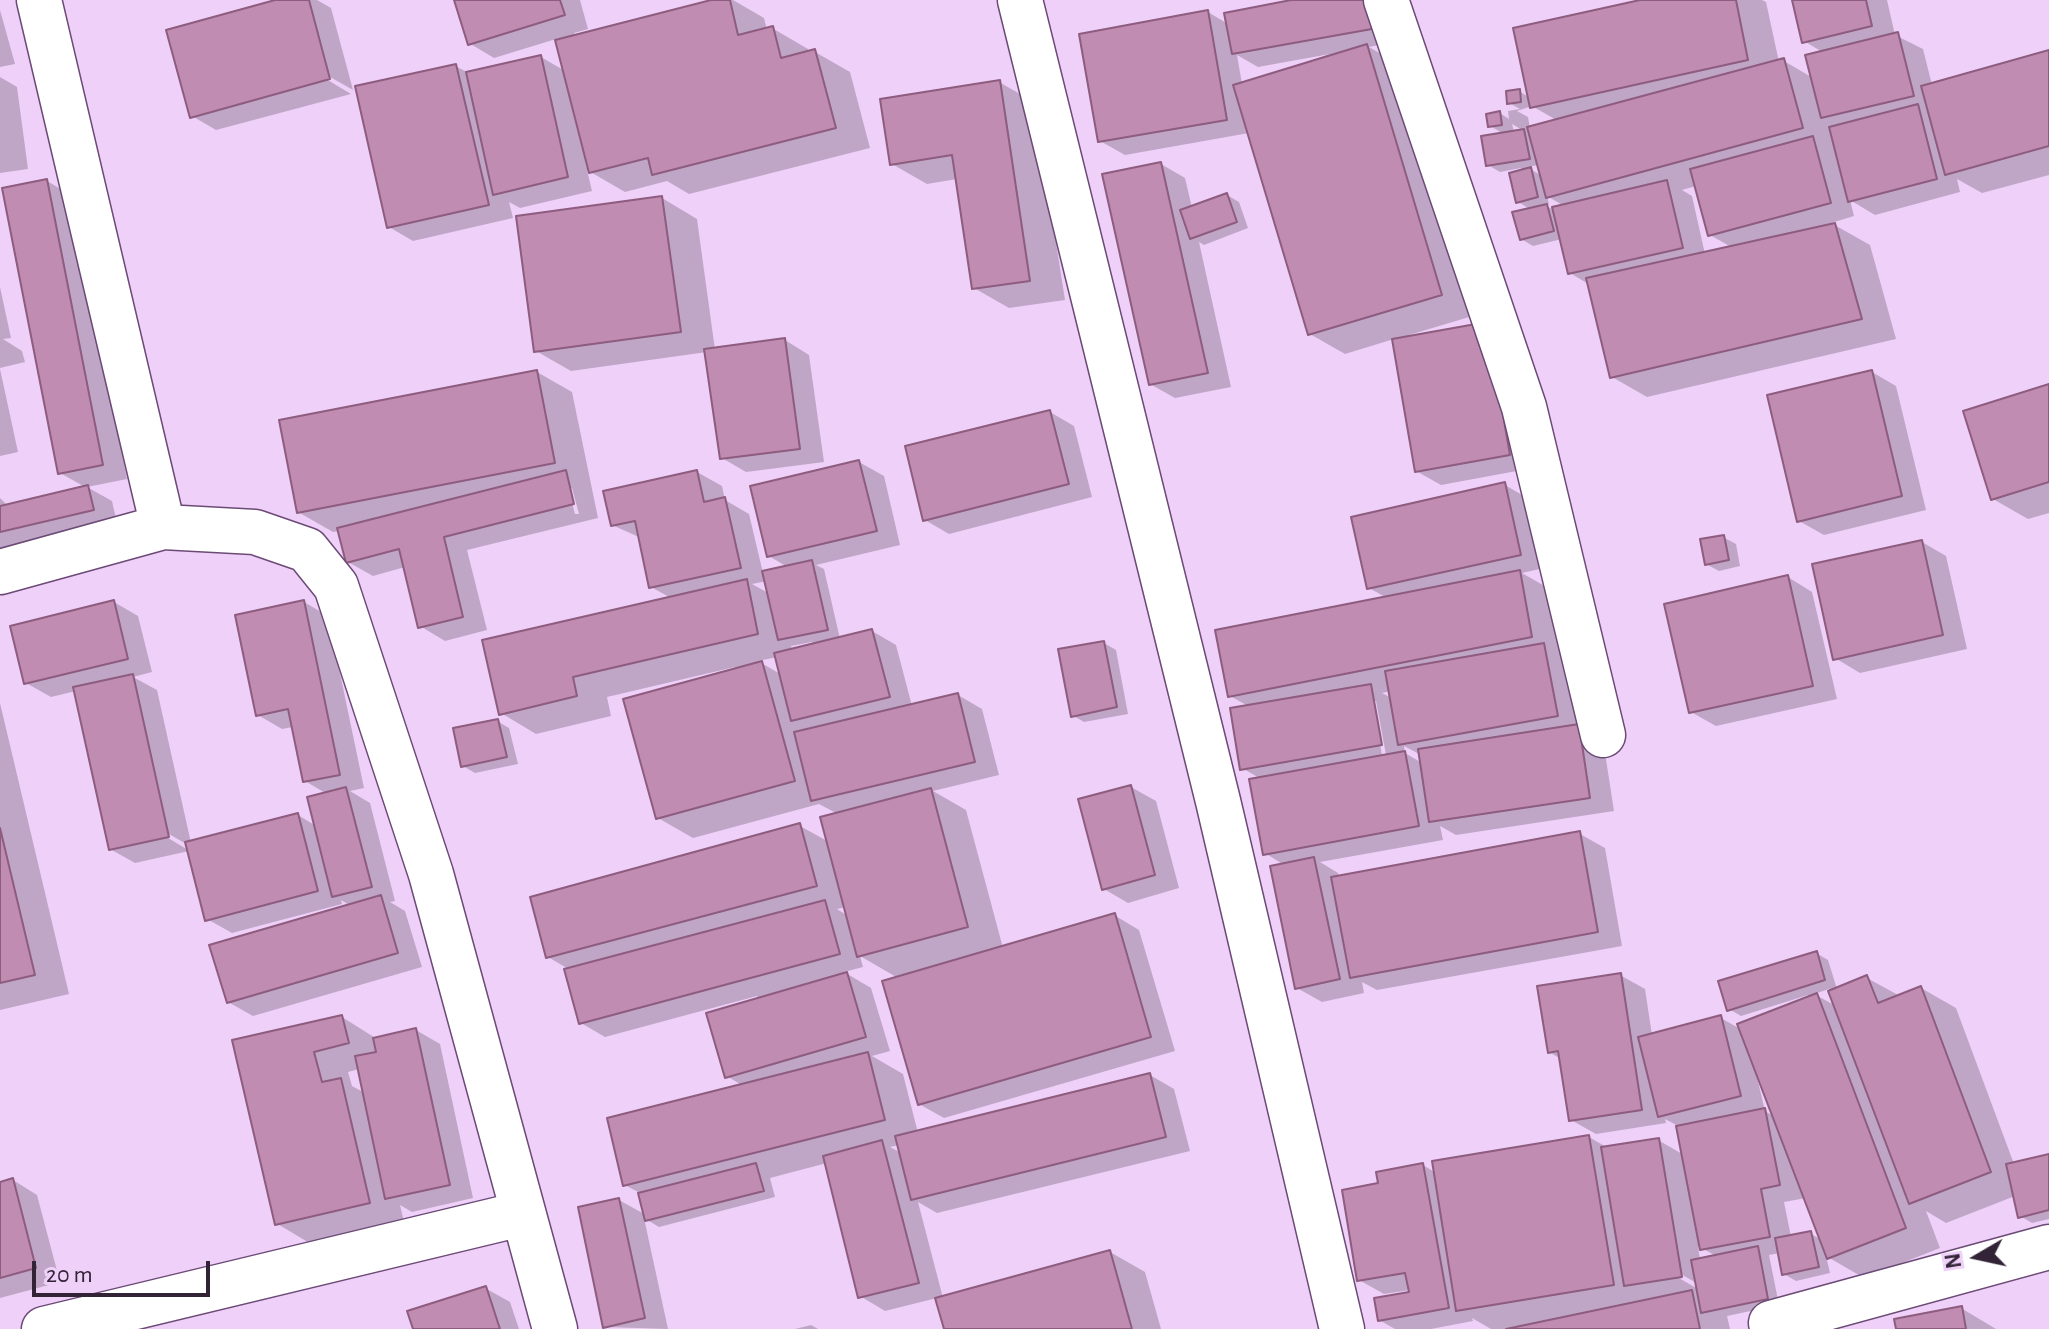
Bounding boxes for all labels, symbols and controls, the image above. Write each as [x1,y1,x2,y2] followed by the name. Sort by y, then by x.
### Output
[1937,1217,2017,1297] north arrow
[36,1245,214,1295] scale bar
[1941,1251,1965,1270] text: N
[46,1263,93,1287] text: 20 m

